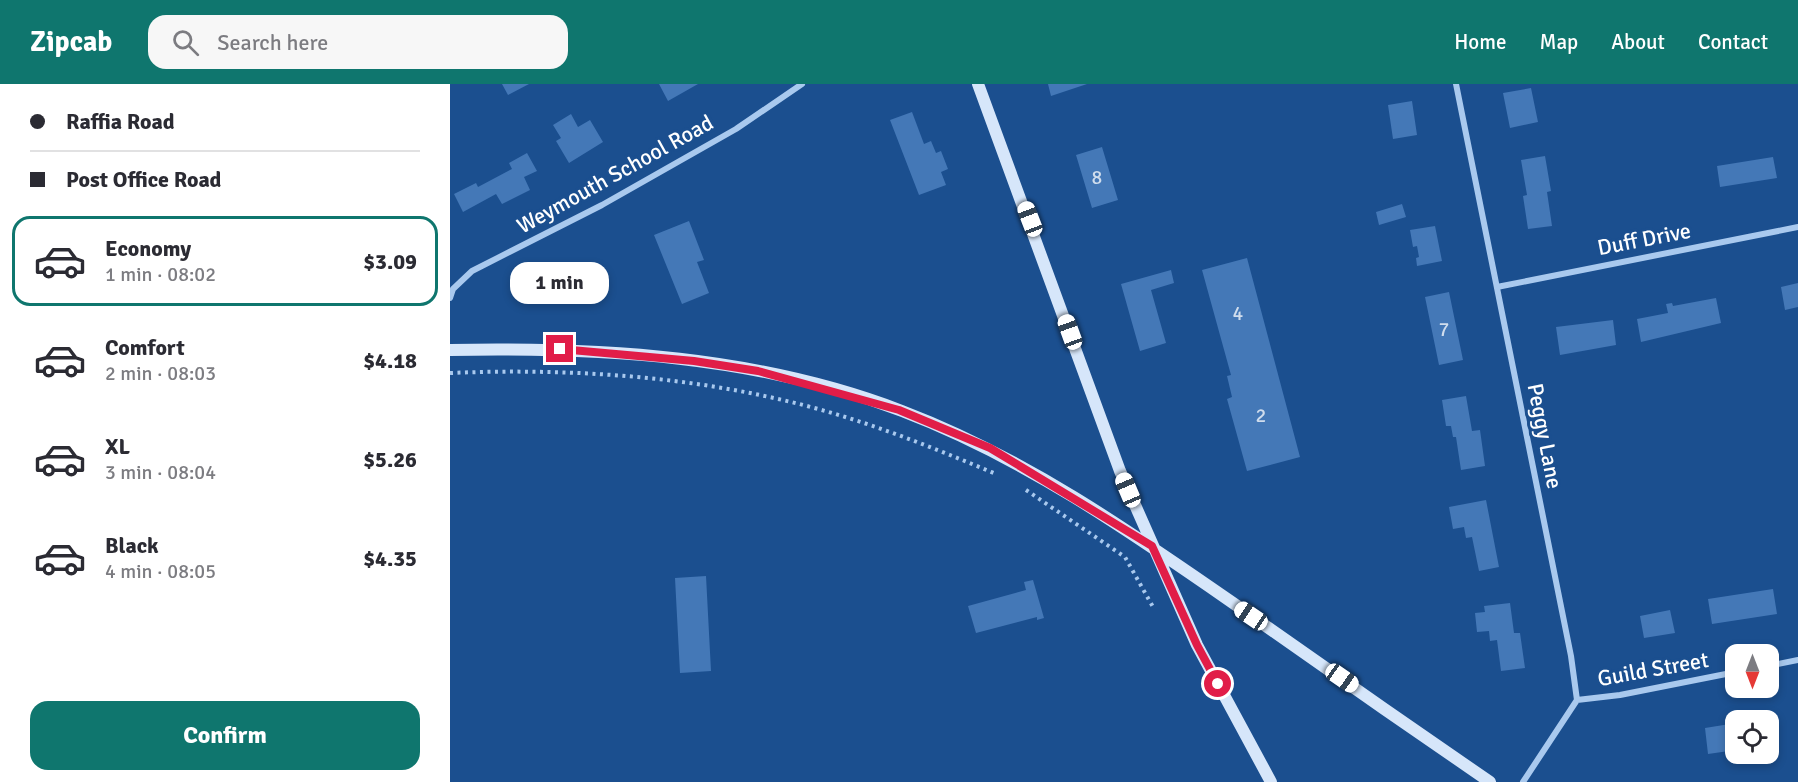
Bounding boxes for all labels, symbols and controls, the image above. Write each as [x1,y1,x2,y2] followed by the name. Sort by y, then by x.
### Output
[148,15,568,69] search box
[30,25,112,59] text: Zipcab
[169,26,202,59] icon: search
[217,29,328,56] text: Search here
[1454,29,1507,55] text: Home
[1540,29,1578,55] text: Map
[1611,29,1665,55] text: About
[1698,29,1768,55] text: Contact
[66,108,175,135] text: Raffia Road
[512,109,718,239] street label: Weymouth School Road
[1092,165,1102,190] house number: 8
[66,166,221,193] text: Post Office Road
[1015,199,1045,239] car
[1595,217,1693,261] street label: Duff Drive
[33,234,87,288] icon: car
[105,235,191,262] text: Economy
[363,248,417,275] text: $3.09
[105,262,216,287] text: 1 min · 08:02
[510,262,610,304] callout: 1 min
[535,270,584,295] text: 1 min
[1233,301,1244,326] house number: 4
[1055,312,1085,352] car
[1439,317,1449,342] house number: 7
[33,333,87,387] icon: car
[105,334,185,361] text: Comfort
[546,335,573,362] route end
[363,347,417,374] text: $4.18
[105,361,216,386] text: 2 min · 08:03
[1522,381,1568,491] street label: Peggy Lane
[1256,403,1266,428] house number: 2
[33,432,87,486] icon: car
[105,433,130,460] text: XL
[363,446,417,473] text: $5.26
[105,460,216,485] text: 3 min · 08:04
[1113,470,1143,510] car
[33,531,87,585] icon: car
[105,532,159,559] text: Black
[363,545,417,572] text: $4.35
[105,559,216,584] text: 4 min · 08:05
[1231,598,1271,634] car
[1725,644,1779,698] north arrow
[1725,644,1779,764] map controls
[1595,646,1711,692] street label: Guild Street
[1322,660,1362,696] car
[1204,670,1231,697] route start
[30,701,420,770] button: Confirm
[1725,710,1779,764] button: locate

